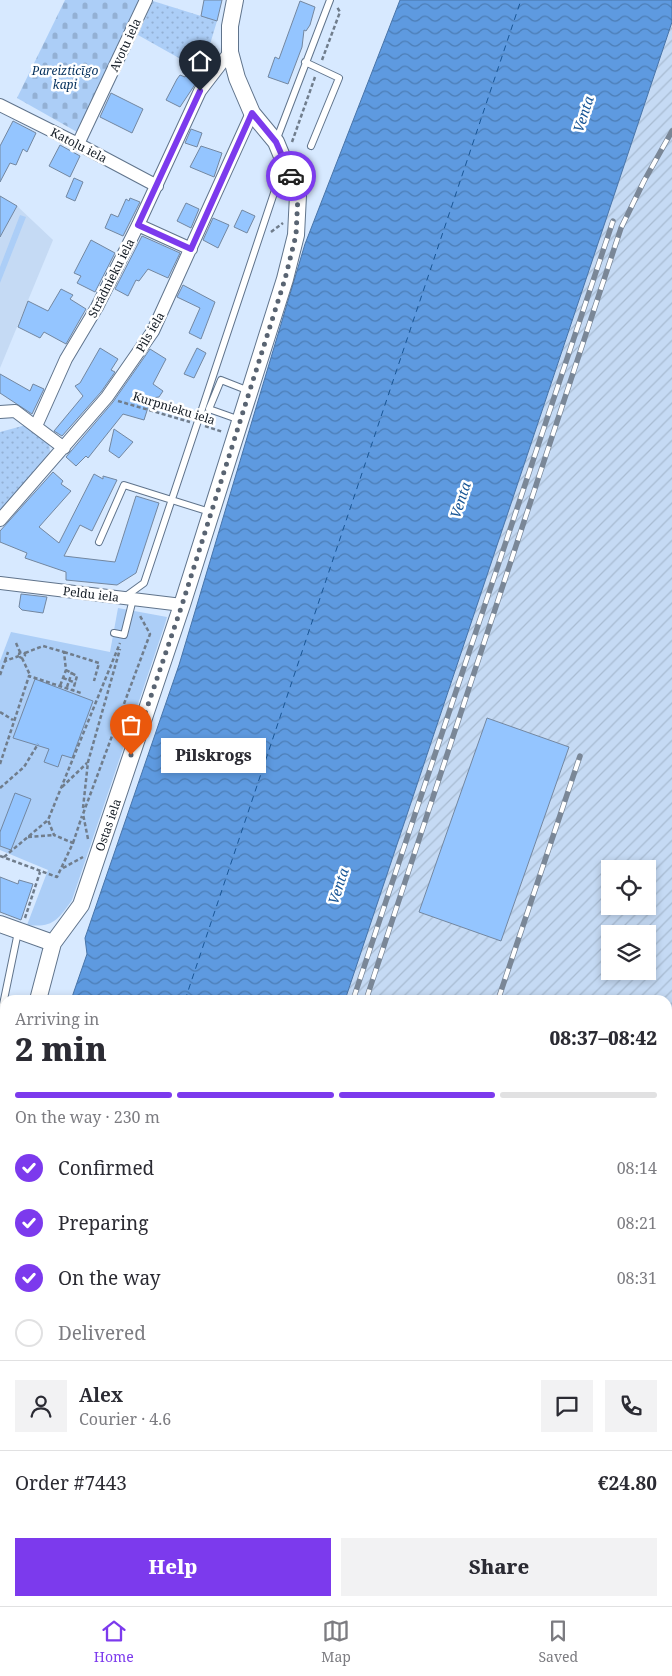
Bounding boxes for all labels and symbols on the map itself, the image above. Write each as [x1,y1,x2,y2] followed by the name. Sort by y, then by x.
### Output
[105,15,145,75] street label: Avotu iela
[179,40,221,91] pin
[31,62,98,93] park label: Pareizticīgo kapi
[568,93,598,135] water label: Venta
[48,123,110,167] street label: Katoļu iela
[266,151,316,201] courier
[84,235,138,321] street label: Strādnieku iela
[132,308,169,355] street label: Pils iela
[131,387,218,429] street label: Kurpnieku iela
[445,479,475,521] water label: Venta
[62,582,120,606] street label: Peldu iela
[110,704,152,755] pin
[161,738,266,772] callout: Pilskrogs
[91,796,125,854] street label: Ostas iela
[323,865,353,907] water label: Venta

